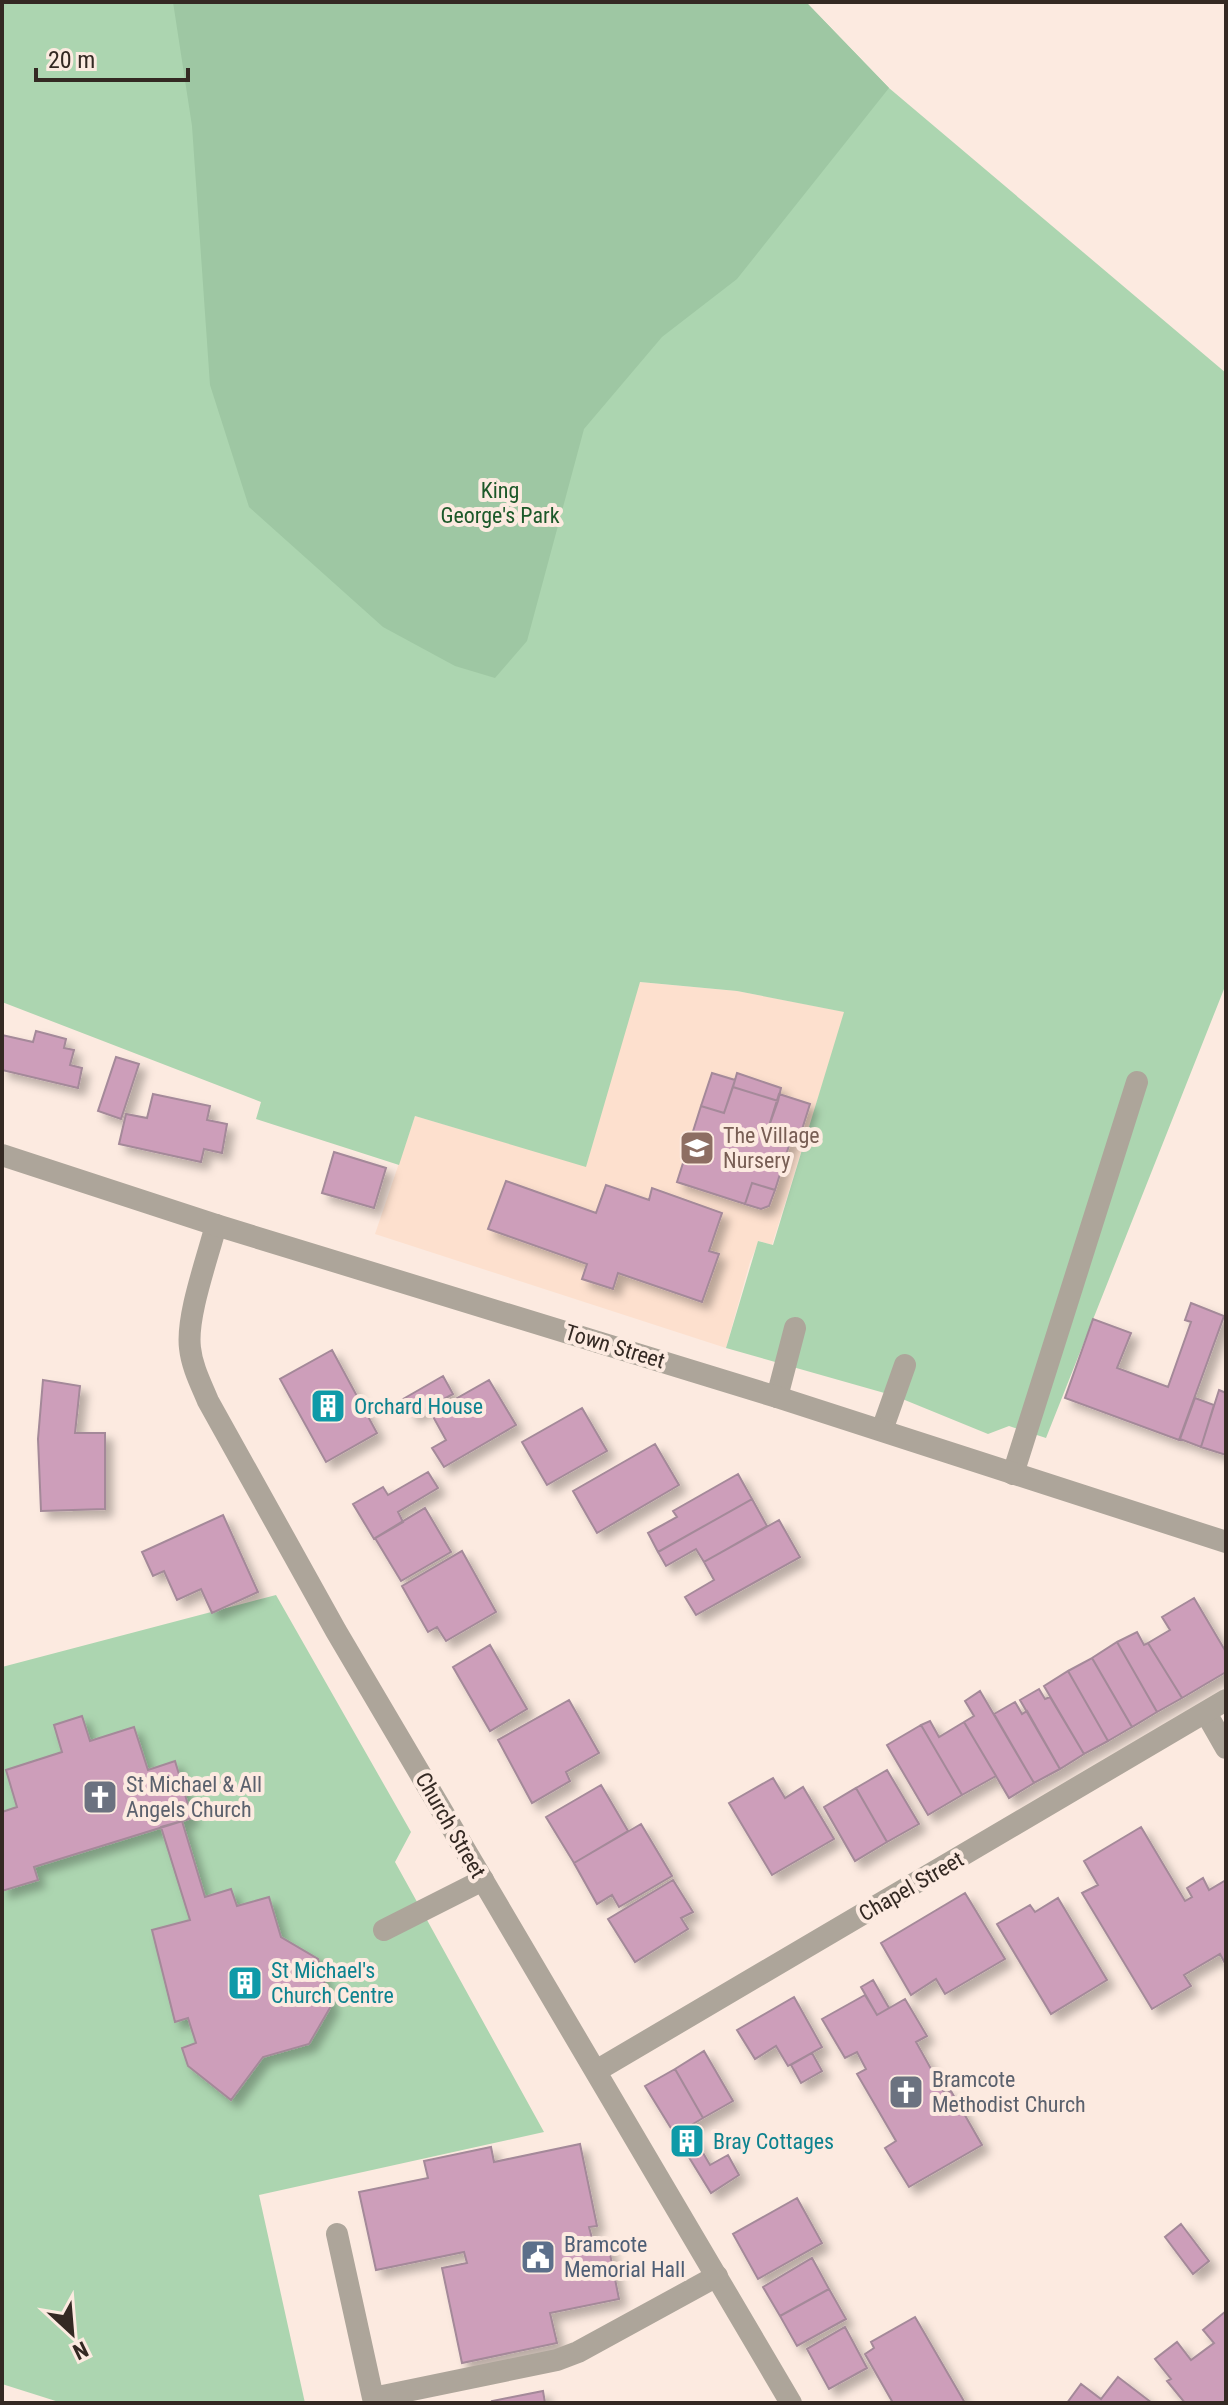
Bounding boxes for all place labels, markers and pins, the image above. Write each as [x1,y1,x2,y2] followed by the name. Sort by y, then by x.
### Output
[723,1123,820,1173] place label: The Village Nursery
[678,1129,716,1167] school or university icon: The Village Nursery
[309,1387,347,1425] building icon: Orchard House
[354,1394,483,1419] place label: Orchard House
[126,1772,262,1822] place label: St Michael & All Angels Church
[81,1778,119,1816] church icon: St Michael & All Angels Church
[271,1958,394,2008] place label: St Michael's Church Centre
[226,1964,264,2002] building icon: St Michael's Church Centre
[932,2067,1086,2117] place label: Bramcote Methodist Church
[887,2073,925,2111] church icon: Bramcote Methodist Church
[668,2122,706,2160] building icon: Bray Cottages
[713,2129,834,2154] place label: Bray Cottages
[564,2232,685,2282] place label: Bramcote Memorial Hall
[519,2238,557,2276] public building icon: Bramcote Memorial Hall

